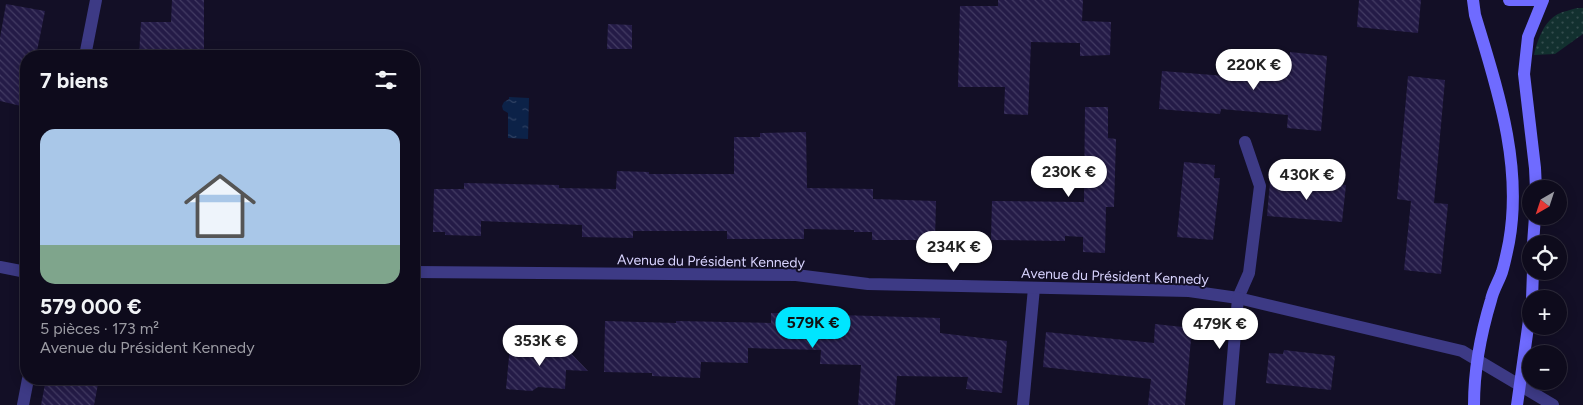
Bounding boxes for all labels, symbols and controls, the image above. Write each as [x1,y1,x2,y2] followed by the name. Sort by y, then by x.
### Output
[1213,48,1295,91] pin: 220K €
[1227,55,1281,74] text: 220K €
[372,66,400,94] icon: filters
[40,68,108,93] text: 7 biens
[1028,156,1110,198] pin: 230K €
[1266,158,1348,201] pin: 430K €
[175,161,265,251] icon: home
[1042,162,1096,181] text: 230K €
[1280,165,1334,184] text: 430K €
[1522,180,1568,225] north arrow
[1522,180,1567,390] map controls
[913,230,995,273] pin: 234K €
[1522,235,1567,280] button: locate
[927,237,981,256] text: 234K €
[617,251,806,272] street label: Avenue du Président Kennedy
[1021,265,1210,288] street label: Avenue du Président Kennedy
[1522,290,1567,335] button: +
[40,294,141,319] text: 579 000 €
[772,306,854,349] pin: 579K €
[1179,308,1261,350] pin: 479K €
[786,313,840,332] text: 579K €
[1193,314,1247,333] text: 479K €
[40,319,159,338] text: 5 pièces · 173 m²
[499,324,581,367] pin: 353K €
[514,331,566,350] text: 353K €
[40,338,255,357] text: Avenue du Président Kennedy
[1522,345,1567,390] button: −

